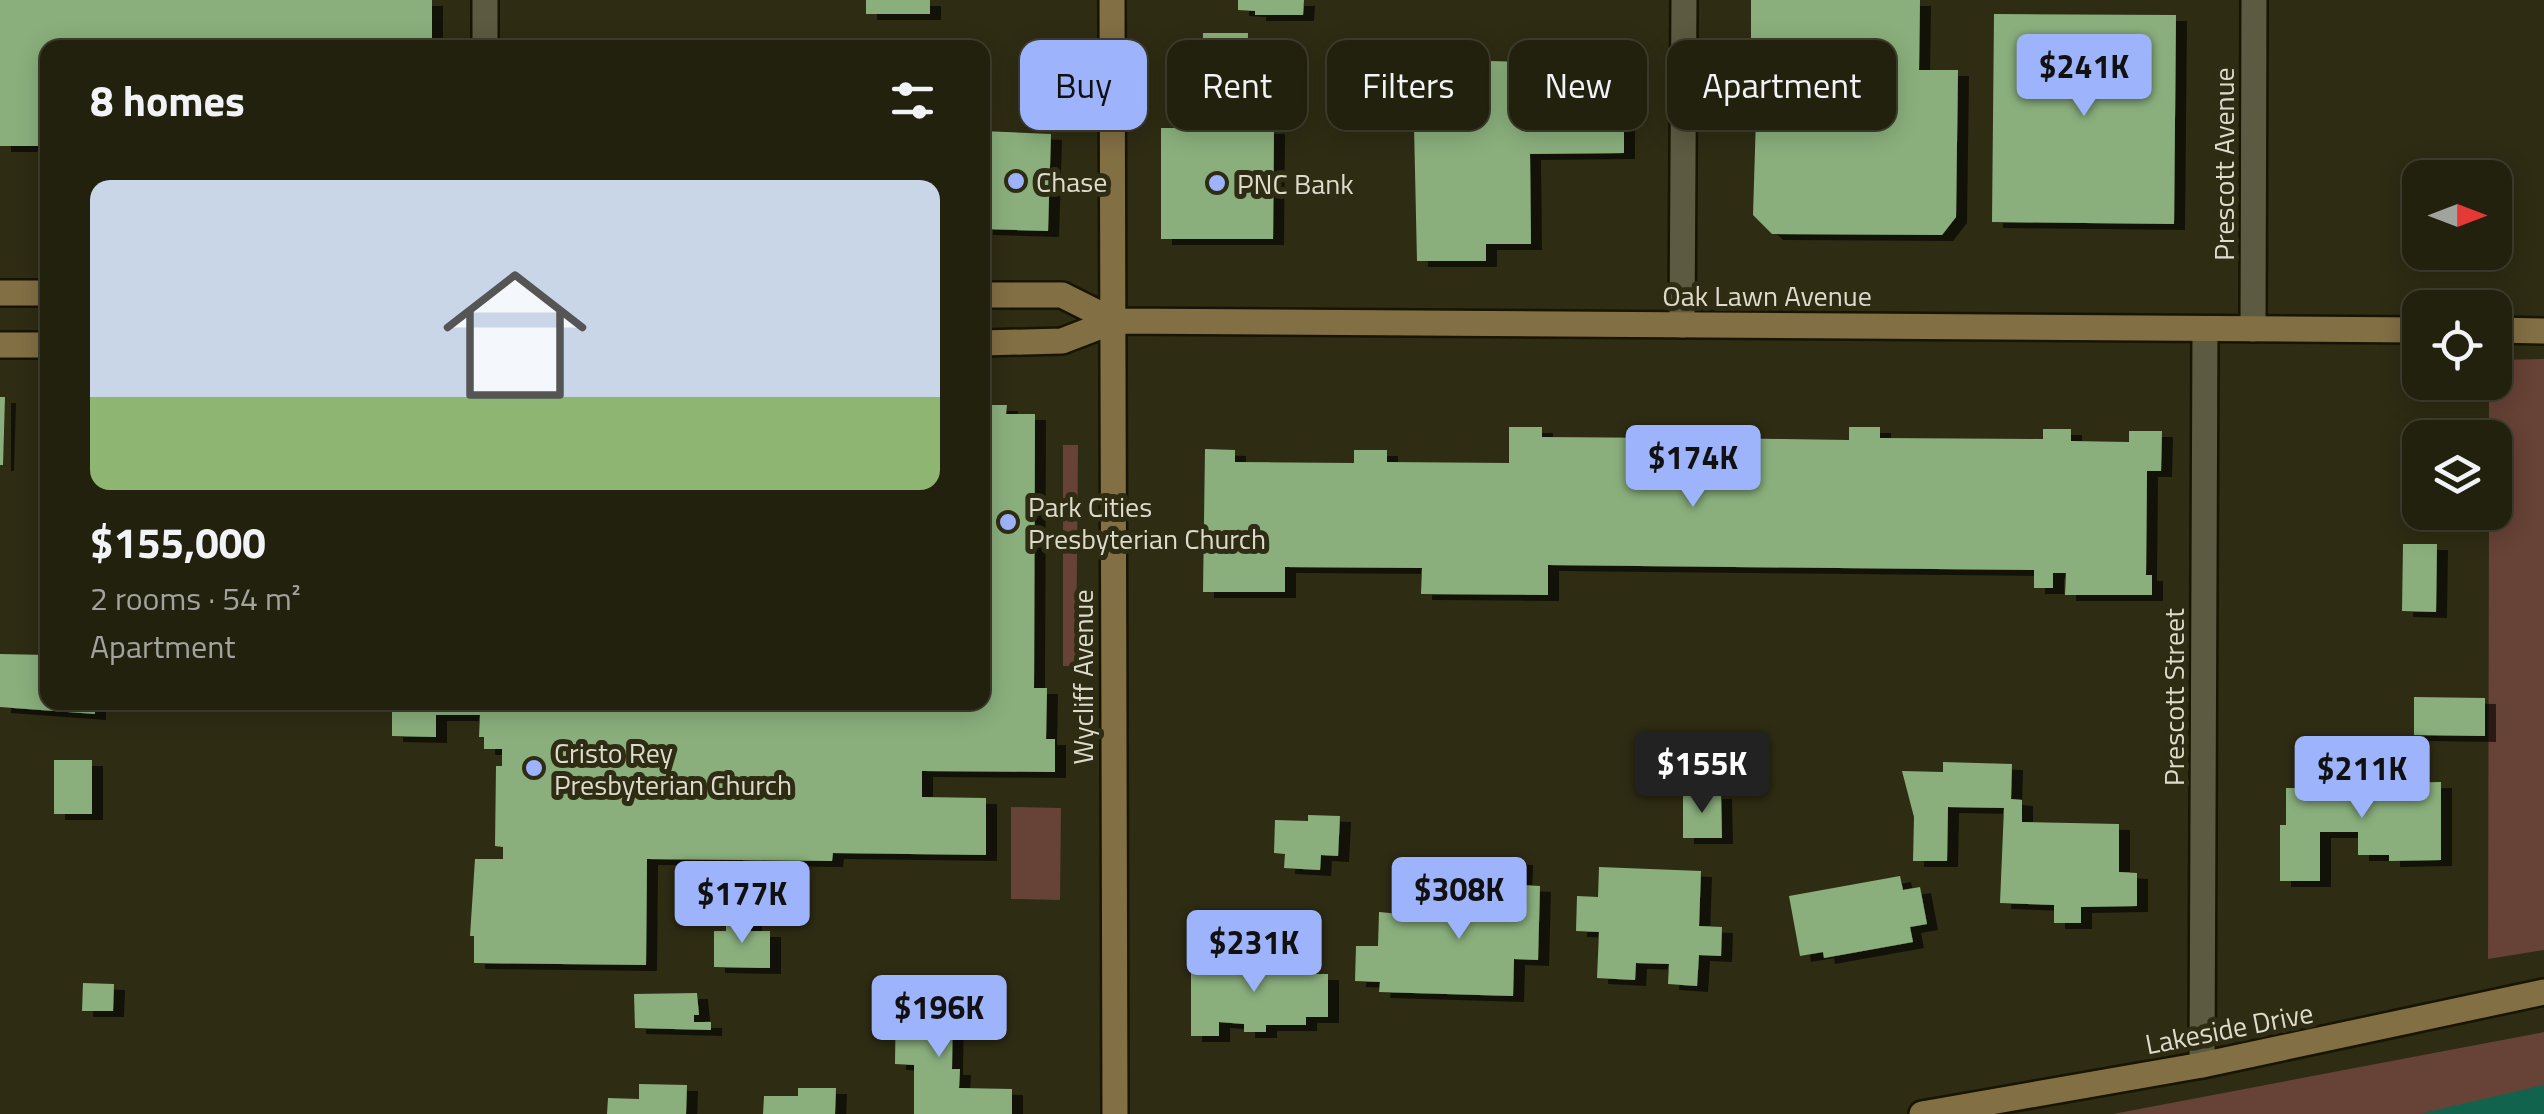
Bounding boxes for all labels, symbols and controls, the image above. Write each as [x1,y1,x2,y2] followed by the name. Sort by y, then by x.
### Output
[2014,34,2154,119] pin: $241K
[1020,40,1147,130] chip: Buy
[1167,40,1307,130] chip: Rent
[1327,40,1489,130] chip: Filters
[1509,40,1647,130] chip: New
[1667,40,1896,130] chip: Apartment
[2039,42,2129,90] text: $241K
[2202,67,2245,261] street label: Prescott Avenue
[90,68,245,132] text: 8 homes
[885,73,940,128] icon: filters
[1036,160,1107,203] place label: Chase
[2402,160,2512,270] north arrow
[2402,160,2512,530] map controls
[1237,162,1354,205] place label: PNC Bank
[1005,170,1027,192] marker: Chase
[1206,172,1228,194] marker: PNC Bank
[425,245,605,425] icon: home
[1662,274,1872,317] street label: Oak Lawn Avenue
[2402,290,2512,400] button: locate
[2402,420,2512,530] button: layers
[1623,425,1763,510] pin: $174K
[1648,433,1738,481] text: $174K
[1028,485,1266,560] place label: Park Cities Presbyterian Church
[90,510,266,574] text: $155,000
[997,511,1019,533] marker: Park Cities Presbyterian Church
[90,574,301,622] text: 2 rooms · 54 m²
[1061,589,1104,765] street label: Wycliff Avenue
[2152,608,2195,786] street label: Prescott Street
[90,622,236,670] text: Apartment
[554,731,792,806] place label: Cristo Rey Presbyterian Church
[1632,731,1772,816] pin: $155K
[2292,736,2432,821] pin: $211K
[1657,739,1747,787] text: $155K
[2317,744,2407,792] text: $211K
[523,757,545,779] marker: Cristo Rey Presbyterian Church
[1389,857,1529,942] pin: $308K
[672,861,812,946] pin: $177K
[1414,865,1504,913] text: $308K
[697,869,787,917] text: $177K
[1184,910,1324,995] pin: $231K
[1209,918,1299,966] text: $231K
[869,975,1009,1060] pin: $196K
[894,983,984,1031] text: $196K
[2141,991,2317,1065] street label: Lakeside Drive

